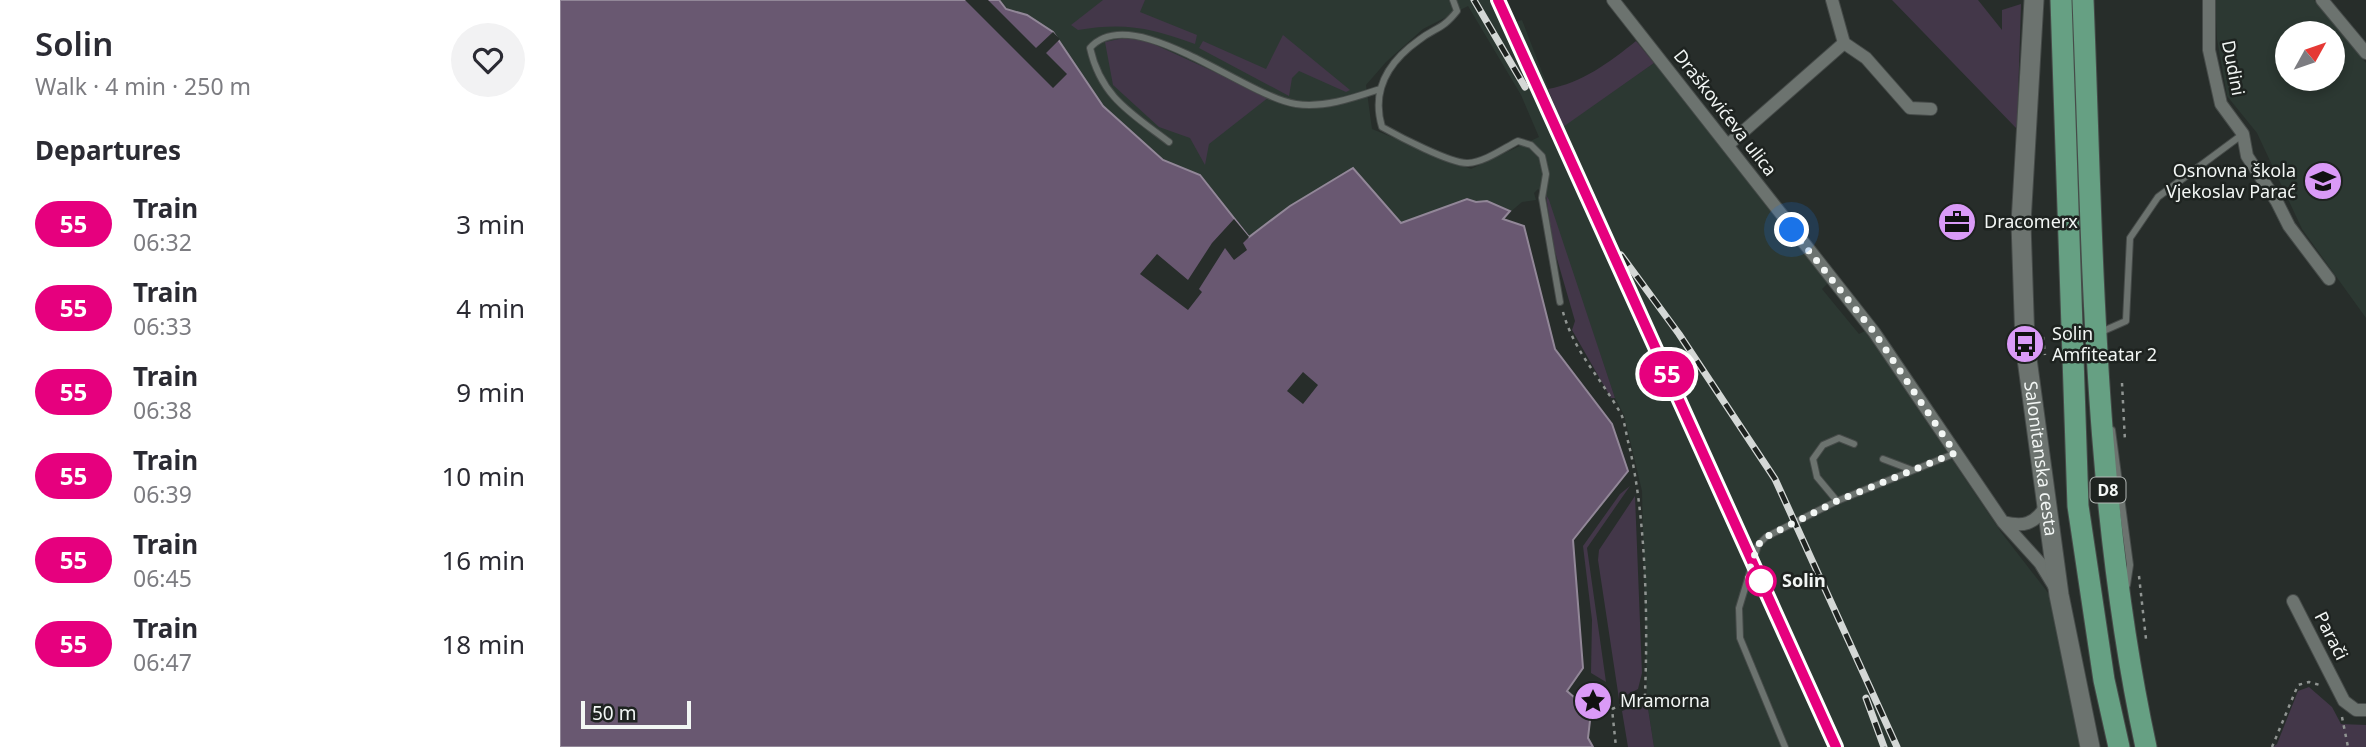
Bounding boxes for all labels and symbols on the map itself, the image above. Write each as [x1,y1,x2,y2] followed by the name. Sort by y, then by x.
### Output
[2275,21,2345,91] north arrow
[2217,38,2251,97] street label: Dudini
[1669,44,1783,181] street label: Draškovićeva ulica
[2166,158,2296,203] place label: Osnovna škola Vjekoslav Parać
[2302,160,2344,202] school or university icon: Osnovna škola Vjekoslav Parać
[1936,201,1978,243] office icon: Dracomerx
[1984,209,2078,233] place label: Dracomerx
[1774,212,1809,247] your location
[2052,321,2157,366] place label: Solin Amfiteatar 2
[2004,323,2046,365] bus stop icon: Solin Amfiteatar 2
[1636,351,1698,397] line badge: 55
[2019,379,2064,537] street label: Salonitanska cesta
[2090,477,2126,503] road number: D8
[1746,566,1776,596] marker: Solin
[1782,568,1826,592] place label: Solin
[2310,607,2354,664] street label: Parači
[1572,680,1614,722] place icon: Mramorna
[1620,688,1710,712] place label: Mramorna
[581,698,691,730] scale bar

